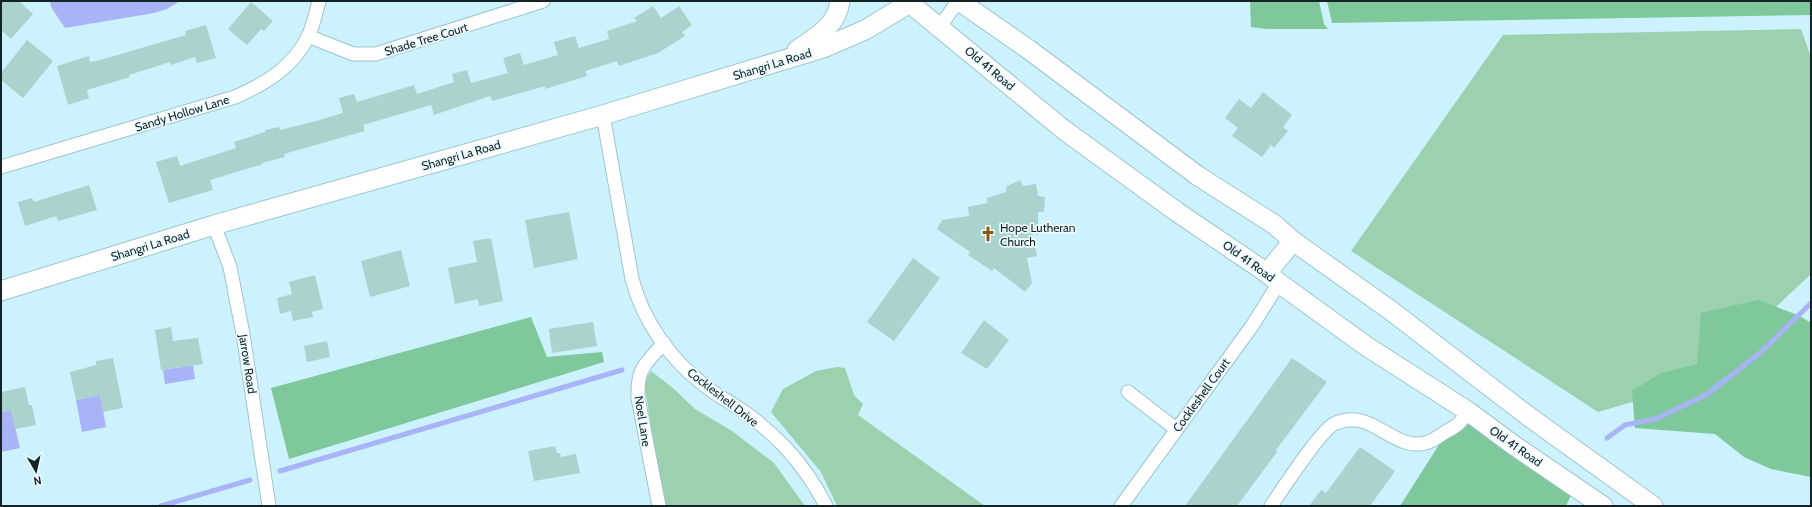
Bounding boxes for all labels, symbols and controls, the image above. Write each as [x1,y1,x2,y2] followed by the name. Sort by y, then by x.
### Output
[382,19,470,59] street label: Shade Tree Court
[962,43,1018,93] street label: Old 41 Road
[731,45,813,83] street label: Shangri La Road
[133,92,231,134] street label: Sandy Hollow Lane
[420,137,502,173] street label: Shangri La Road
[1000,220,1076,249] place label: Hope Lutheran Church
[979,225,997,243] church icon: Hope Lutheran Church
[109,226,191,264] street label: Shangri La Road
[1220,237,1278,285] street label: Old 41 Road
[236,332,260,395] street label: Jarrow Road
[1169,355,1233,435] street label: Cockleshell Court
[684,364,762,430] street label: Cockleshell Drive
[632,395,654,447] street label: Noel Lane
[1487,422,1545,470] street label: Old 41 Road
[16,451,56,491] north arrow
[33,473,43,488] text: N

